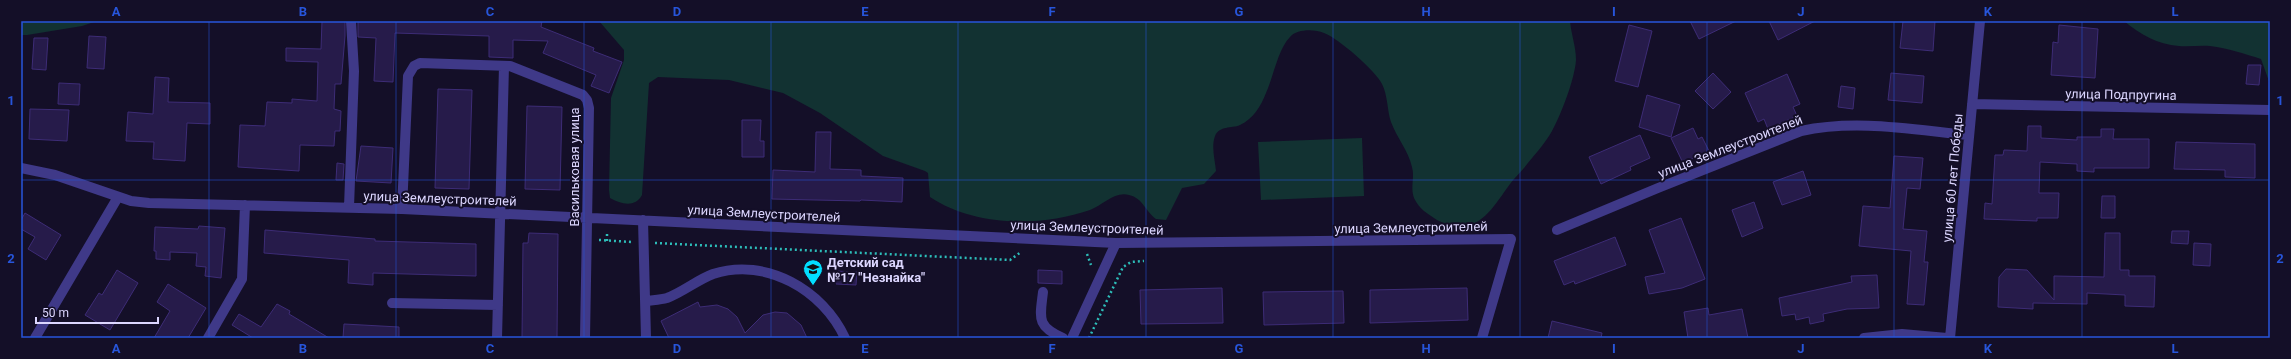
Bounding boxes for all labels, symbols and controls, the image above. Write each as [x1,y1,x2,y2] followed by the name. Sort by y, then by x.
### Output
[112,4,121,19] text: A
[299,4,307,19] text: B
[486,4,495,19] text: C
[673,4,681,19] text: D
[861,4,869,19] text: E
[1048,4,1056,19] text: F
[1235,4,1244,19] text: G
[1421,4,1431,19] text: H
[1612,4,1616,19] text: I
[1797,4,1805,19] text: J
[1984,4,1993,19] text: K
[2171,4,2179,19] text: L
[2065,86,2177,103] street label: улица Подпругина
[7,93,15,108] text: 1
[2276,93,2284,108] text: 1
[567,108,582,226] street label: Васильковая улица
[1656,112,1804,181] street label: улица Землеустроителей
[1939,113,1966,243] street label: улица 60 лет Победы
[363,188,517,209] street label: улица Землеустроителей
[687,202,841,225] street label: улица Землеустроителей
[1010,217,1164,238] street label: улица Землеустроителей
[1334,219,1488,236] street label: улица Землеустроителей
[7,251,15,266] text: 2
[2276,251,2284,266] text: 2
[827,255,925,285] place label: Детский сад №17 "Незнайка"
[802,258,824,286] school or university icon: Детский сад №17 "Незнайка"
[36,299,158,325] scale bar
[42,306,69,320] text: 50 m
[112,341,121,356] text: A
[299,341,307,356] text: B
[486,341,495,356] text: C
[673,341,681,356] text: D
[861,341,869,356] text: E
[1048,341,1056,356] text: F
[1235,341,1244,356] text: G
[1421,341,1431,356] text: H
[1612,341,1616,356] text: I
[1797,341,1805,356] text: J
[1984,341,1993,356] text: K
[2171,341,2179,356] text: L

